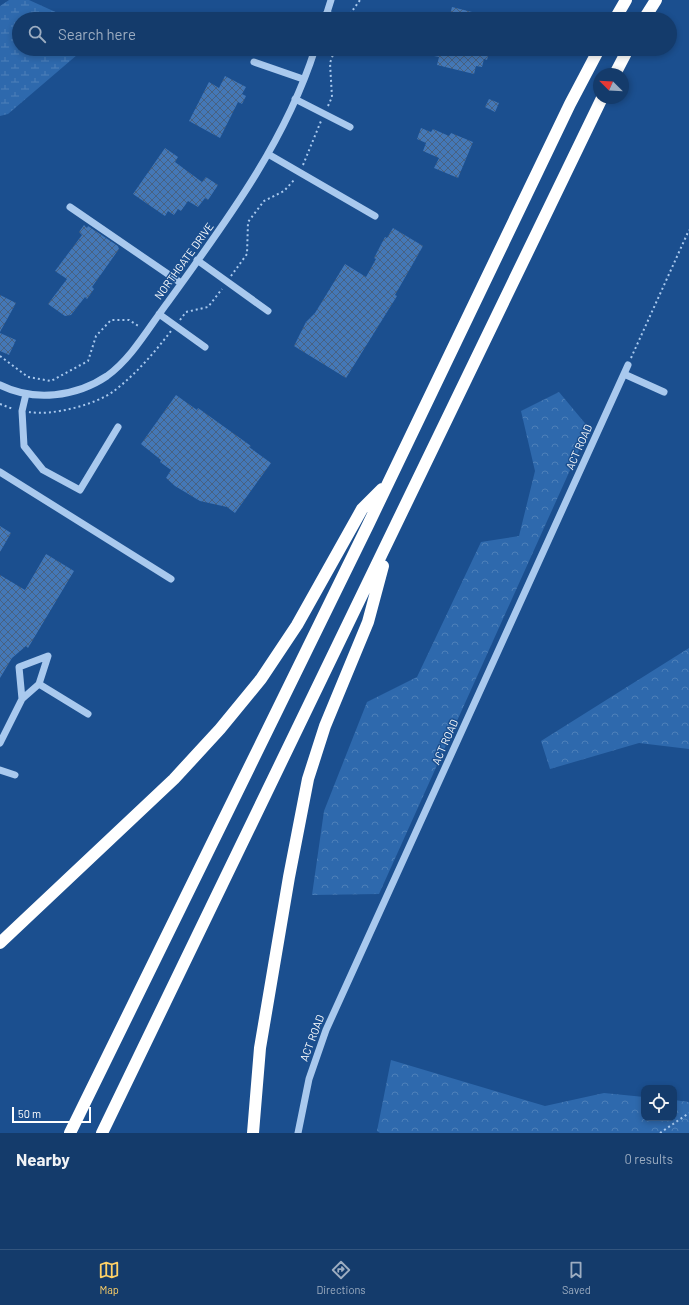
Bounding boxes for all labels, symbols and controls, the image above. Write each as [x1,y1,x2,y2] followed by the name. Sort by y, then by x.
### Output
[12,12,677,56] search box
[26,23,48,45] icon: search
[58,25,136,43] text: Search here
[593,68,629,104] north arrow
[151,220,216,302] street label: NORTHGATE DRIVE
[563,422,594,472] street label: ACT ROAD
[429,717,460,767] street label: ACT ROAD
[297,1013,326,1063] street label: ACT ROAD
[641,1085,677,1121] map controls
[641,1085,677,1121] button: locate
[12,1105,91,1124] scale bar
[18,1107,41,1120] text: 50 m
[16,1149,70,1169] text: Nearby
[624,1151,673,1167] text: 0 results
[98,1259,120,1296] tab: Map
[316,1259,366,1296] tab: Directions
[562,1259,591,1296] tab: Saved

